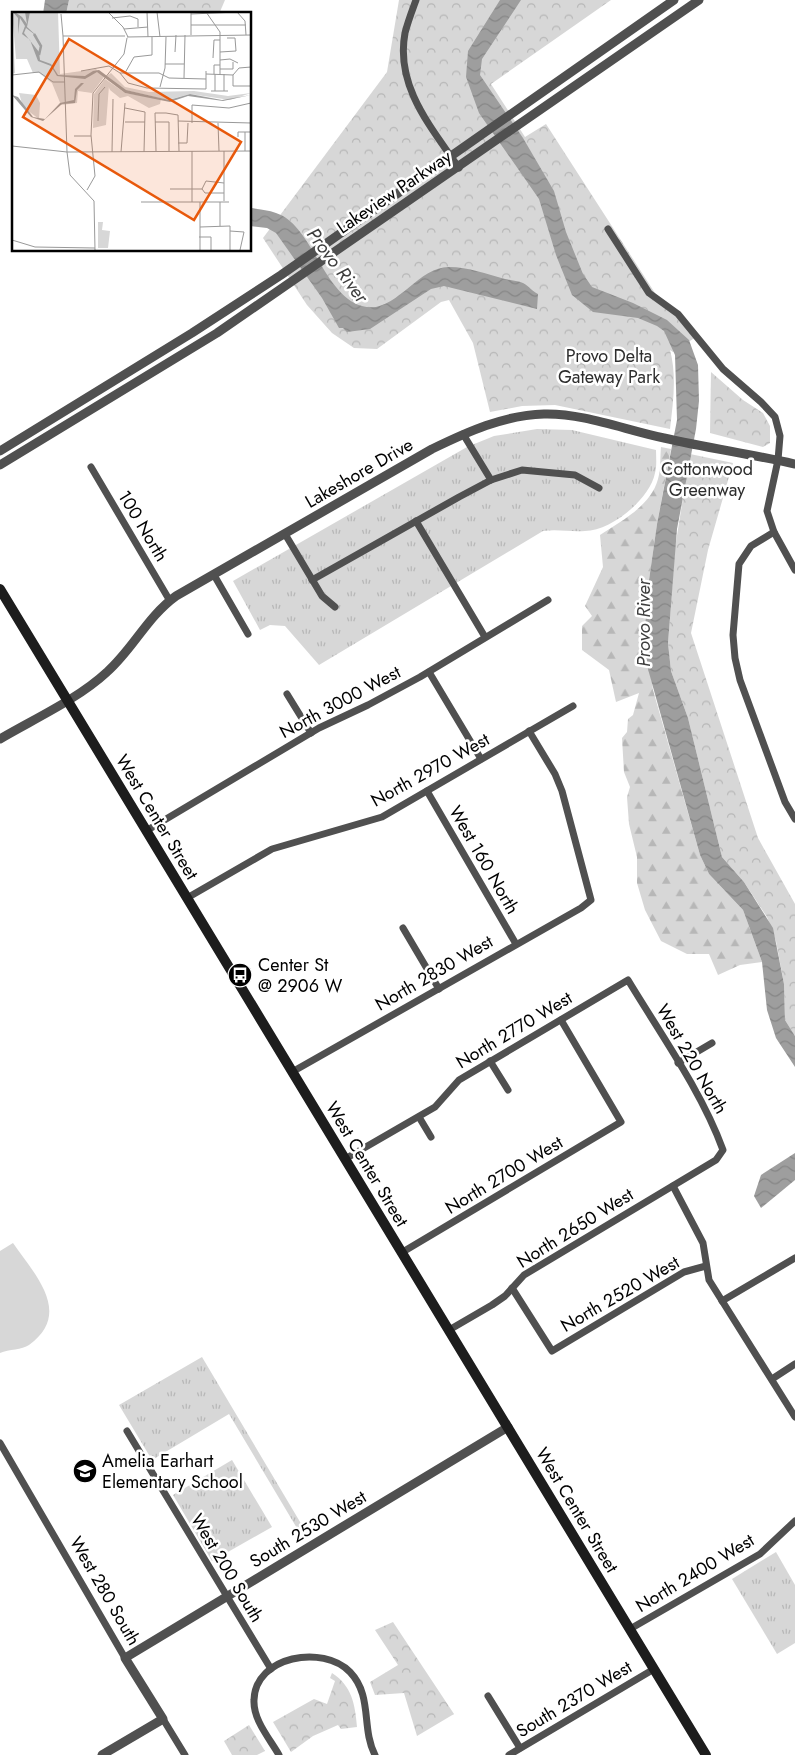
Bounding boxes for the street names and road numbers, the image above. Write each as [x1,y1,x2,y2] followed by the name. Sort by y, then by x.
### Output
[331,144,457,240] street label: Lakeview Parkway
[300,432,418,514] street label: Lakeshore Drive
[112,486,174,566] street label: 100 North
[275,659,406,745] street label: North 3000 West
[366,726,495,813] street label: North 2970 West
[109,750,205,885] street label: West Center Street
[442,801,526,919] street label: West 160 North
[370,928,498,1017] street label: North 2830 West
[451,985,578,1075] street label: North 2770 West
[650,999,734,1119] street label: West 220 North
[319,1097,415,1232] street label: West Center Street
[440,1129,568,1220] street label: North 2700 West
[512,1181,639,1274] street label: North 2650 West
[556,1249,685,1339] street label: North 2520 West
[529,1443,625,1578] street label: West Center Street
[245,1484,372,1574] street label: South 2530 West
[184,1509,270,1627] street label: West 200 South
[631,1527,760,1619] street label: North 2400 West
[63,1532,147,1650] street label: West 280 South
[511,1654,637,1744] street label: South 2370 West

